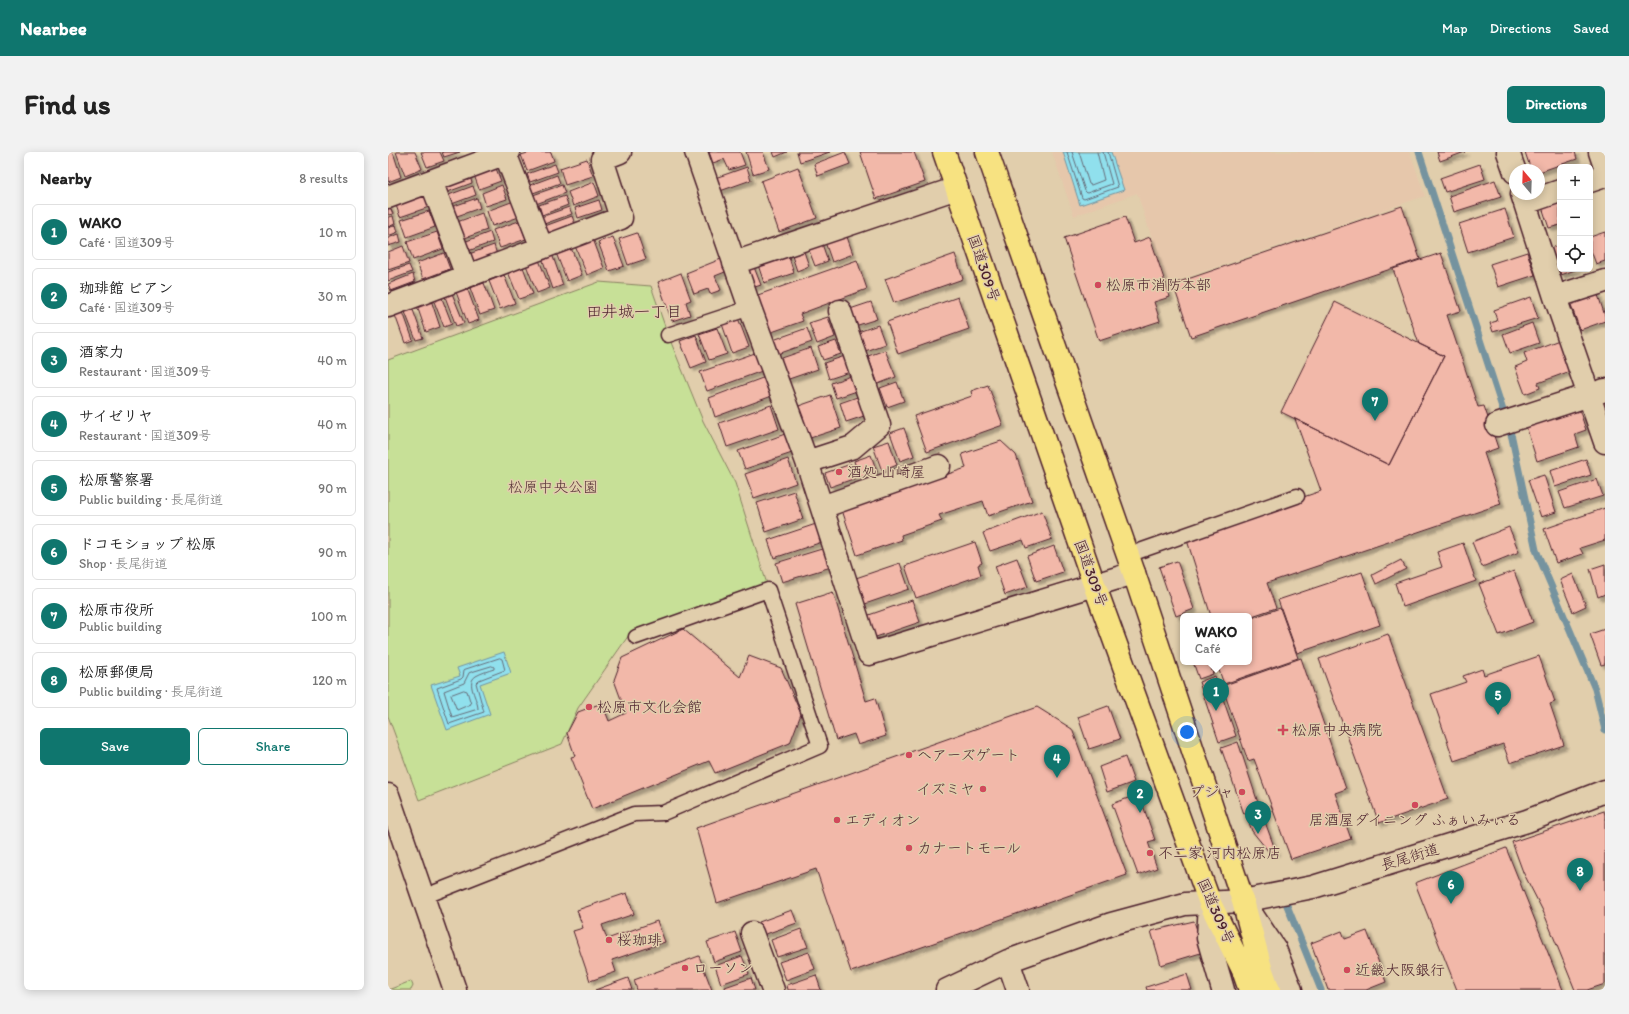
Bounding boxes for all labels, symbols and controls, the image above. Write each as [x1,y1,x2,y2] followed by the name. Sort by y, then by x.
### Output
[20,17,87,40] text: Nearbee
[1442,20,1468,37] text: Map
[1490,20,1551,37] text: Directions
[1573,20,1609,37] text: Saved
[1507,86,1605,123] button: Directions
[24,87,111,121] text: Find us
[1509,164,1545,200] north arrow
[1557,164,1593,272] map controls
[1557,164,1593,200] button: +
[40,168,92,188] text: Nearby
[299,171,348,186] text: 8 results
[1557,200,1593,236] button: −
[79,214,121,232] text: WAKO
[51,225,57,240] text: 1
[319,225,347,240] text: 10 m
[964,232,1004,304] street label: 国道309号
[79,235,175,250] text: Café · 国道309号
[1557,236,1593,272] button: locate
[1106,276,1211,294] place label: 松原市消防本部
[79,279,173,297] text: 珈琲館 ビアン
[1093,280,1103,290] marker: 松原市消防本部
[51,289,57,304] text: 2
[318,289,347,304] text: 30 m
[79,300,175,315] text: Café · 国道309号
[586,302,682,321] district label: 田井城一丁目
[79,343,124,361] text: 酒家力
[50,353,58,368] text: 3
[317,353,347,368] text: 40 m
[79,364,211,379] text: Restaurant · 国道309号
[1362,388,1388,421] pin: 7
[79,407,153,425] text: サイゼリヤ
[50,417,58,432] text: 4
[317,417,347,432] text: 40 m
[79,428,211,443] text: Restaurant · 国道309号
[847,463,925,481] place label: 酒処 山崎屋
[834,467,844,477] marker: 酒処 山崎屋
[79,471,154,489] text: 松原警察署
[508,478,598,496] park label: 松原中央公園
[51,481,57,496] text: 5
[318,481,347,496] text: 90 m
[79,492,223,507] text: Public building · 長尾街道
[79,535,216,553] text: ドコモショップ 松原
[1071,537,1111,609] street label: 国道309号
[51,545,57,560] text: 6
[318,545,347,560] text: 90 m
[79,556,167,571] text: Shop · 長尾街道
[79,601,154,619] text: 松原市役所
[51,609,57,624] text: 7
[311,609,347,624] text: 100 m
[1180,613,1252,665] popup
[79,619,162,634] text: Public building
[1195,623,1237,641] text: WAKO
[1195,641,1221,656] text: Café
[79,663,154,681] text: 松原郵便局
[50,673,58,688] text: 8
[312,673,347,688] text: 120 m
[1203,678,1229,711] pin: 1
[1485,682,1511,715] pin: 5
[79,684,223,699] text: Public building · 長尾街道
[597,698,702,716] place label: 松原市文化会館
[584,702,594,712] marker: 松原市文化会館
[1292,721,1382,739] place label: 松原中央病院
[1177,722,1197,742] your location
[1277,724,1289,736] marker: 松原中央病院
[40,728,190,765] button: Save
[198,728,348,765] button: Share
[1044,745,1070,778] pin: 4
[917,746,1020,764] place label: ヘアーズゲート
[904,750,914,760] marker: ヘアーズゲート
[916,780,975,798] place label: イズミヤ
[1127,780,1153,813] pin: 2
[1189,783,1234,801] place label: プジャ
[978,784,988,794] marker: イズミヤ
[1237,787,1247,797] marker: プジャ
[1410,800,1420,810] marker: 居酒屋ダイニング ふぁいみぃる
[1245,801,1271,834] pin: 3
[845,811,921,829] place label: エディオン
[1309,811,1521,829] place label: 居酒屋ダイニング ふぁいみぃる
[832,815,842,825] marker: エディオン
[917,839,1021,857] place label: カナートモール
[1379,840,1441,874] street label: 長尾街道
[904,843,914,853] marker: カナートモール
[1158,844,1281,862] place label: 不二家 河内松原店
[1145,848,1155,858] marker: 不二家 河内松原店
[1567,858,1593,891] pin: 8
[1438,871,1464,904] pin: 6
[1193,875,1239,947] street label: 国道309号
[617,931,662,949] place label: 桜珈琲
[604,935,614,945] marker: 桜珈琲
[693,959,753,977] place label: ローソン
[1355,961,1445,979] place label: 近畿大阪銀行
[680,963,690,973] marker: ローソン
[1342,965,1352,975] marker: 近畿大阪銀行

